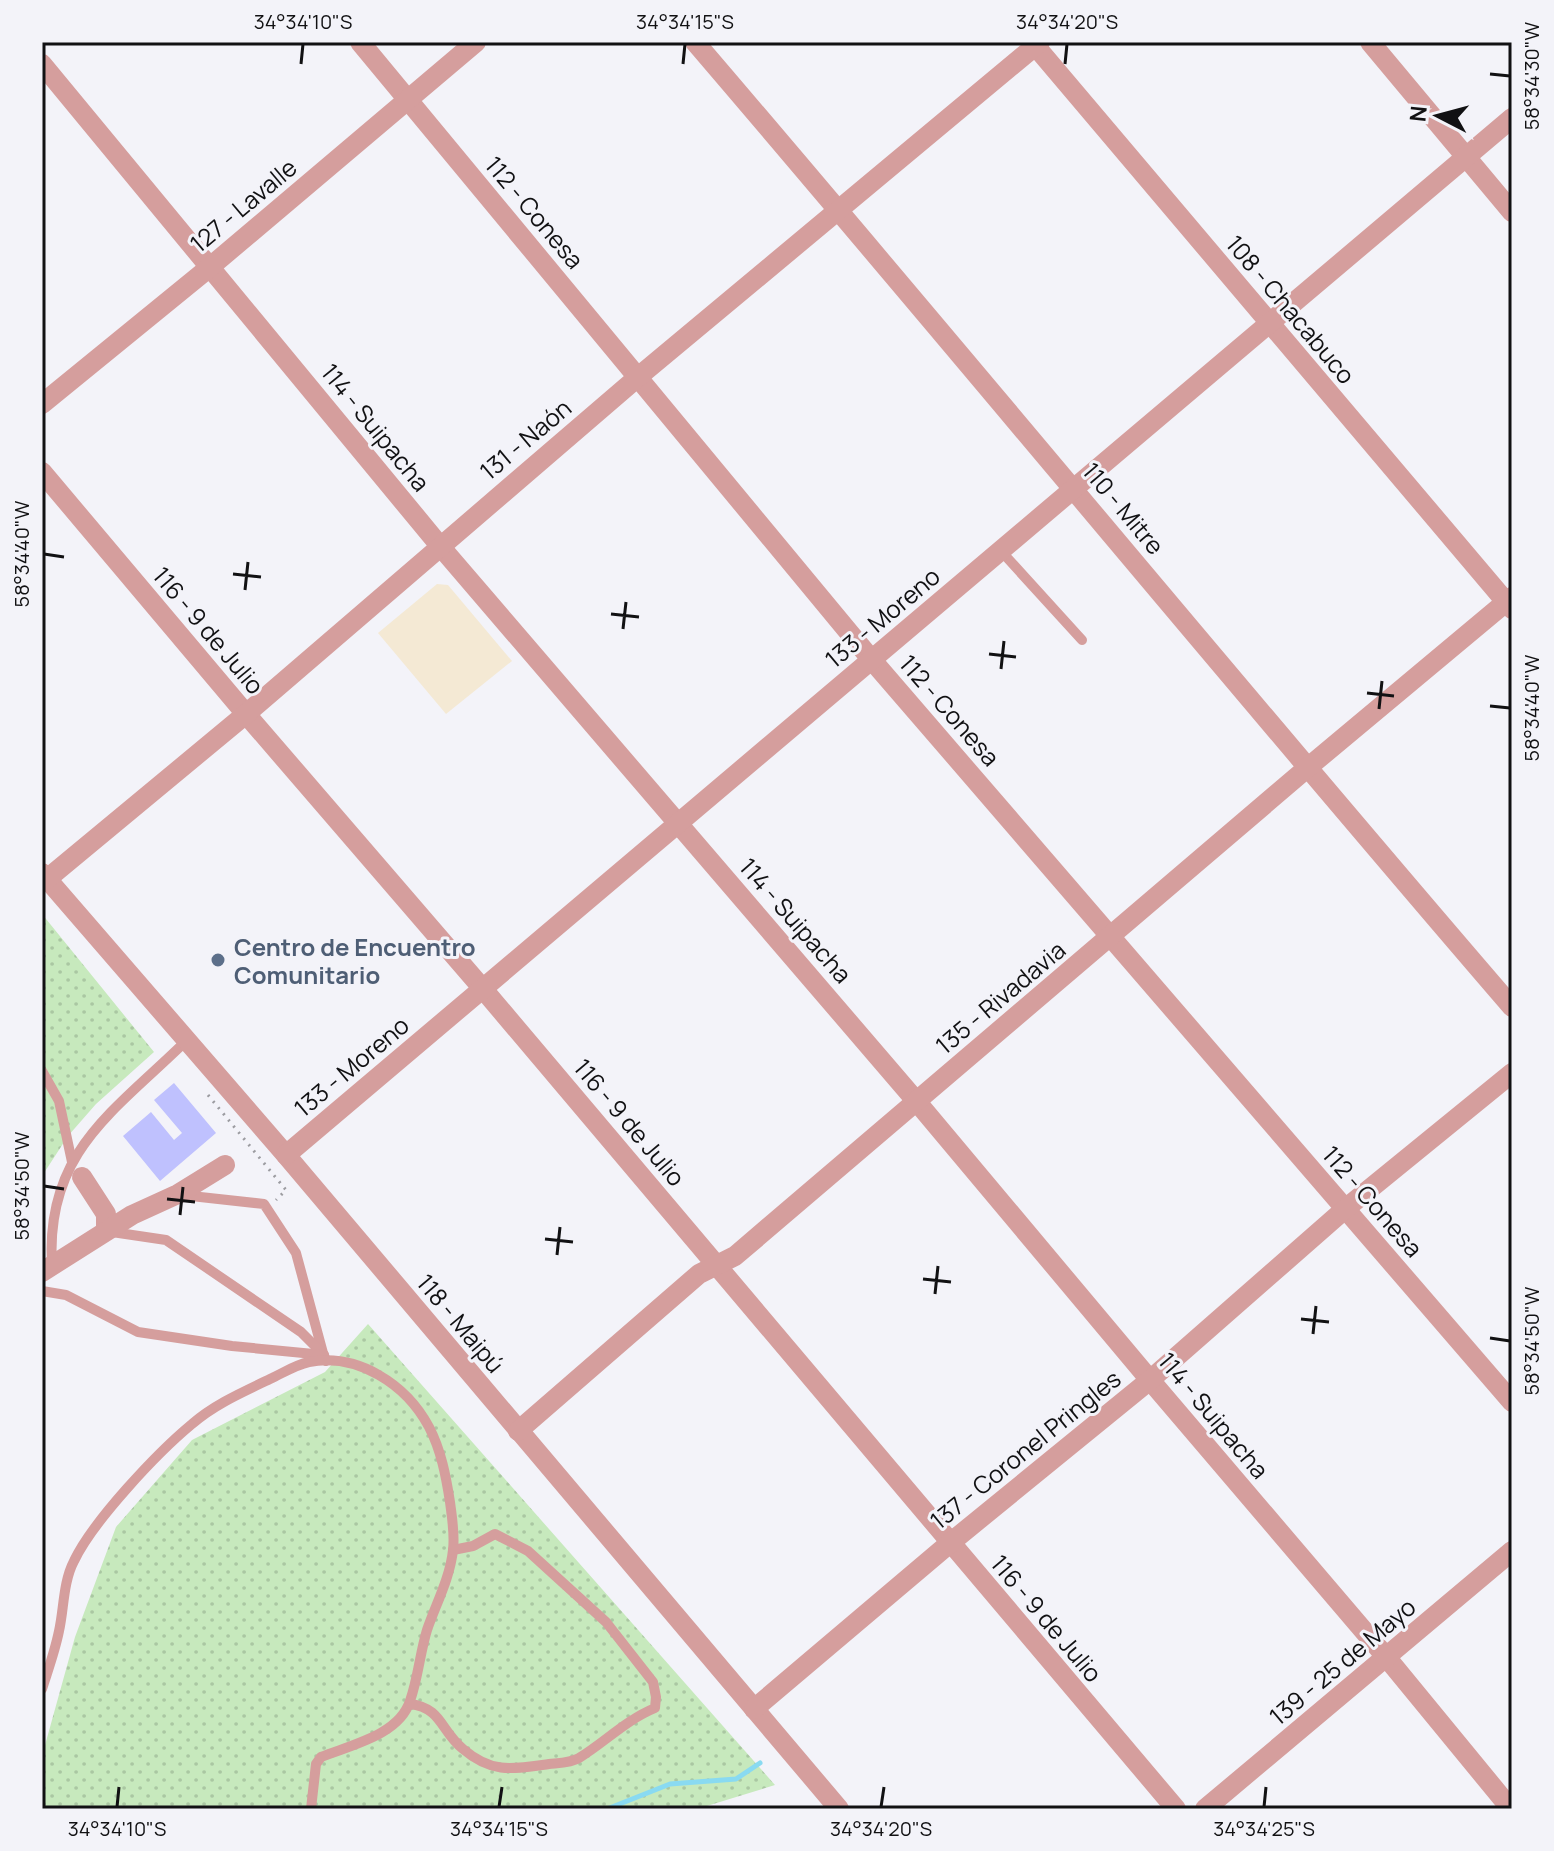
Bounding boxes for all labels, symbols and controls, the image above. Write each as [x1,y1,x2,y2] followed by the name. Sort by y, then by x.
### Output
[254,8,352,35] text: 34°34'10"S
[636,8,734,35] text: 34°34'15"S
[1016,8,1118,35] text: 34°34'20"S
[1518,21,1545,130] text: 58°34'30"W
[1398,76,1478,156] north arrow
[1402,104,1434,123] text: N
[478,149,592,275] street label: 112 - Conesa
[183,151,303,259] street label: 127 - Lavalle
[1219,228,1363,390] street label: 108 - Chacabuco
[314,356,438,498] street label: 114 - Suipacha
[472,391,578,487] street label: 131 - Naón
[1076,455,1172,561] street label: 110 - Mitre
[8,500,35,607] text: 58°34'40"W
[146,559,272,701] street label: 116 - 9 de Julio
[818,559,946,675] street label: 133 - Moreno
[892,647,1008,773] street label: 112 - Conesa
[1518,654,1545,761] text: 58°34'40"W
[732,850,860,990] street label: 114 - Suipacha
[234,930,476,991] place label: Centro de Encuentro Comunitario
[928,933,1072,1061] street label: 135 - Rivadavia
[209,951,227,969] marker: Centro de Encuentro Comunitario
[287,1008,415,1124] street label: 133 - Moreno
[567,1051,693,1193] street label: 116 - 9 de Julio
[8,1131,35,1240] text: 58°34'50"W
[1315,1138,1431,1264] street label: 112 - Conesa
[410,1266,512,1380] street label: 118 - Maipú
[1518,1286,1545,1395] text: 58°34'50"W
[1151,1345,1277,1485] street label: 114 - Suipacha
[923,1362,1127,1536] street label: 137 - Coronel Pringles
[984,1547,1110,1689] street label: 116 - 9 de Julio
[1262,1590,1422,1732] street label: 139 - 25 de Mayo
[68,1815,166,1842] text: 34°34'10"S
[450,1815,548,1842] text: 34°34'15"S
[830,1815,932,1842] text: 34°34'20"S
[1213,1815,1315,1842] text: 34°34'25"S

